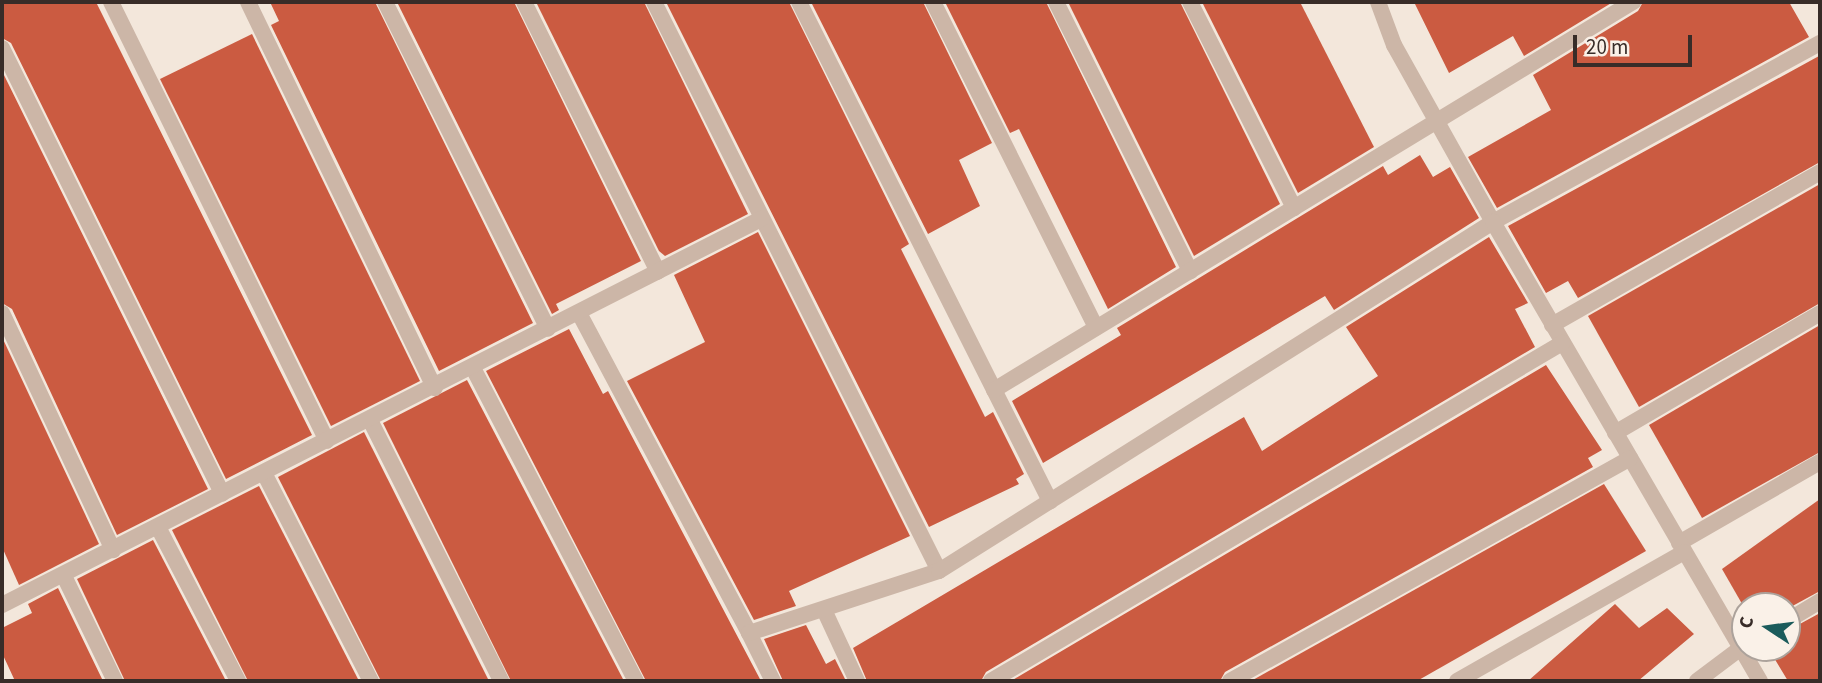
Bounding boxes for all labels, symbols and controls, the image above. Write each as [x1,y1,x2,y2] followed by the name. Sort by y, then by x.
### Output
[1577,21,1696,65] scale bar
[1586,32,1628,62] text: 20 m
[1731,592,1801,662] north arrow
[1733,614,1761,631] text: С

